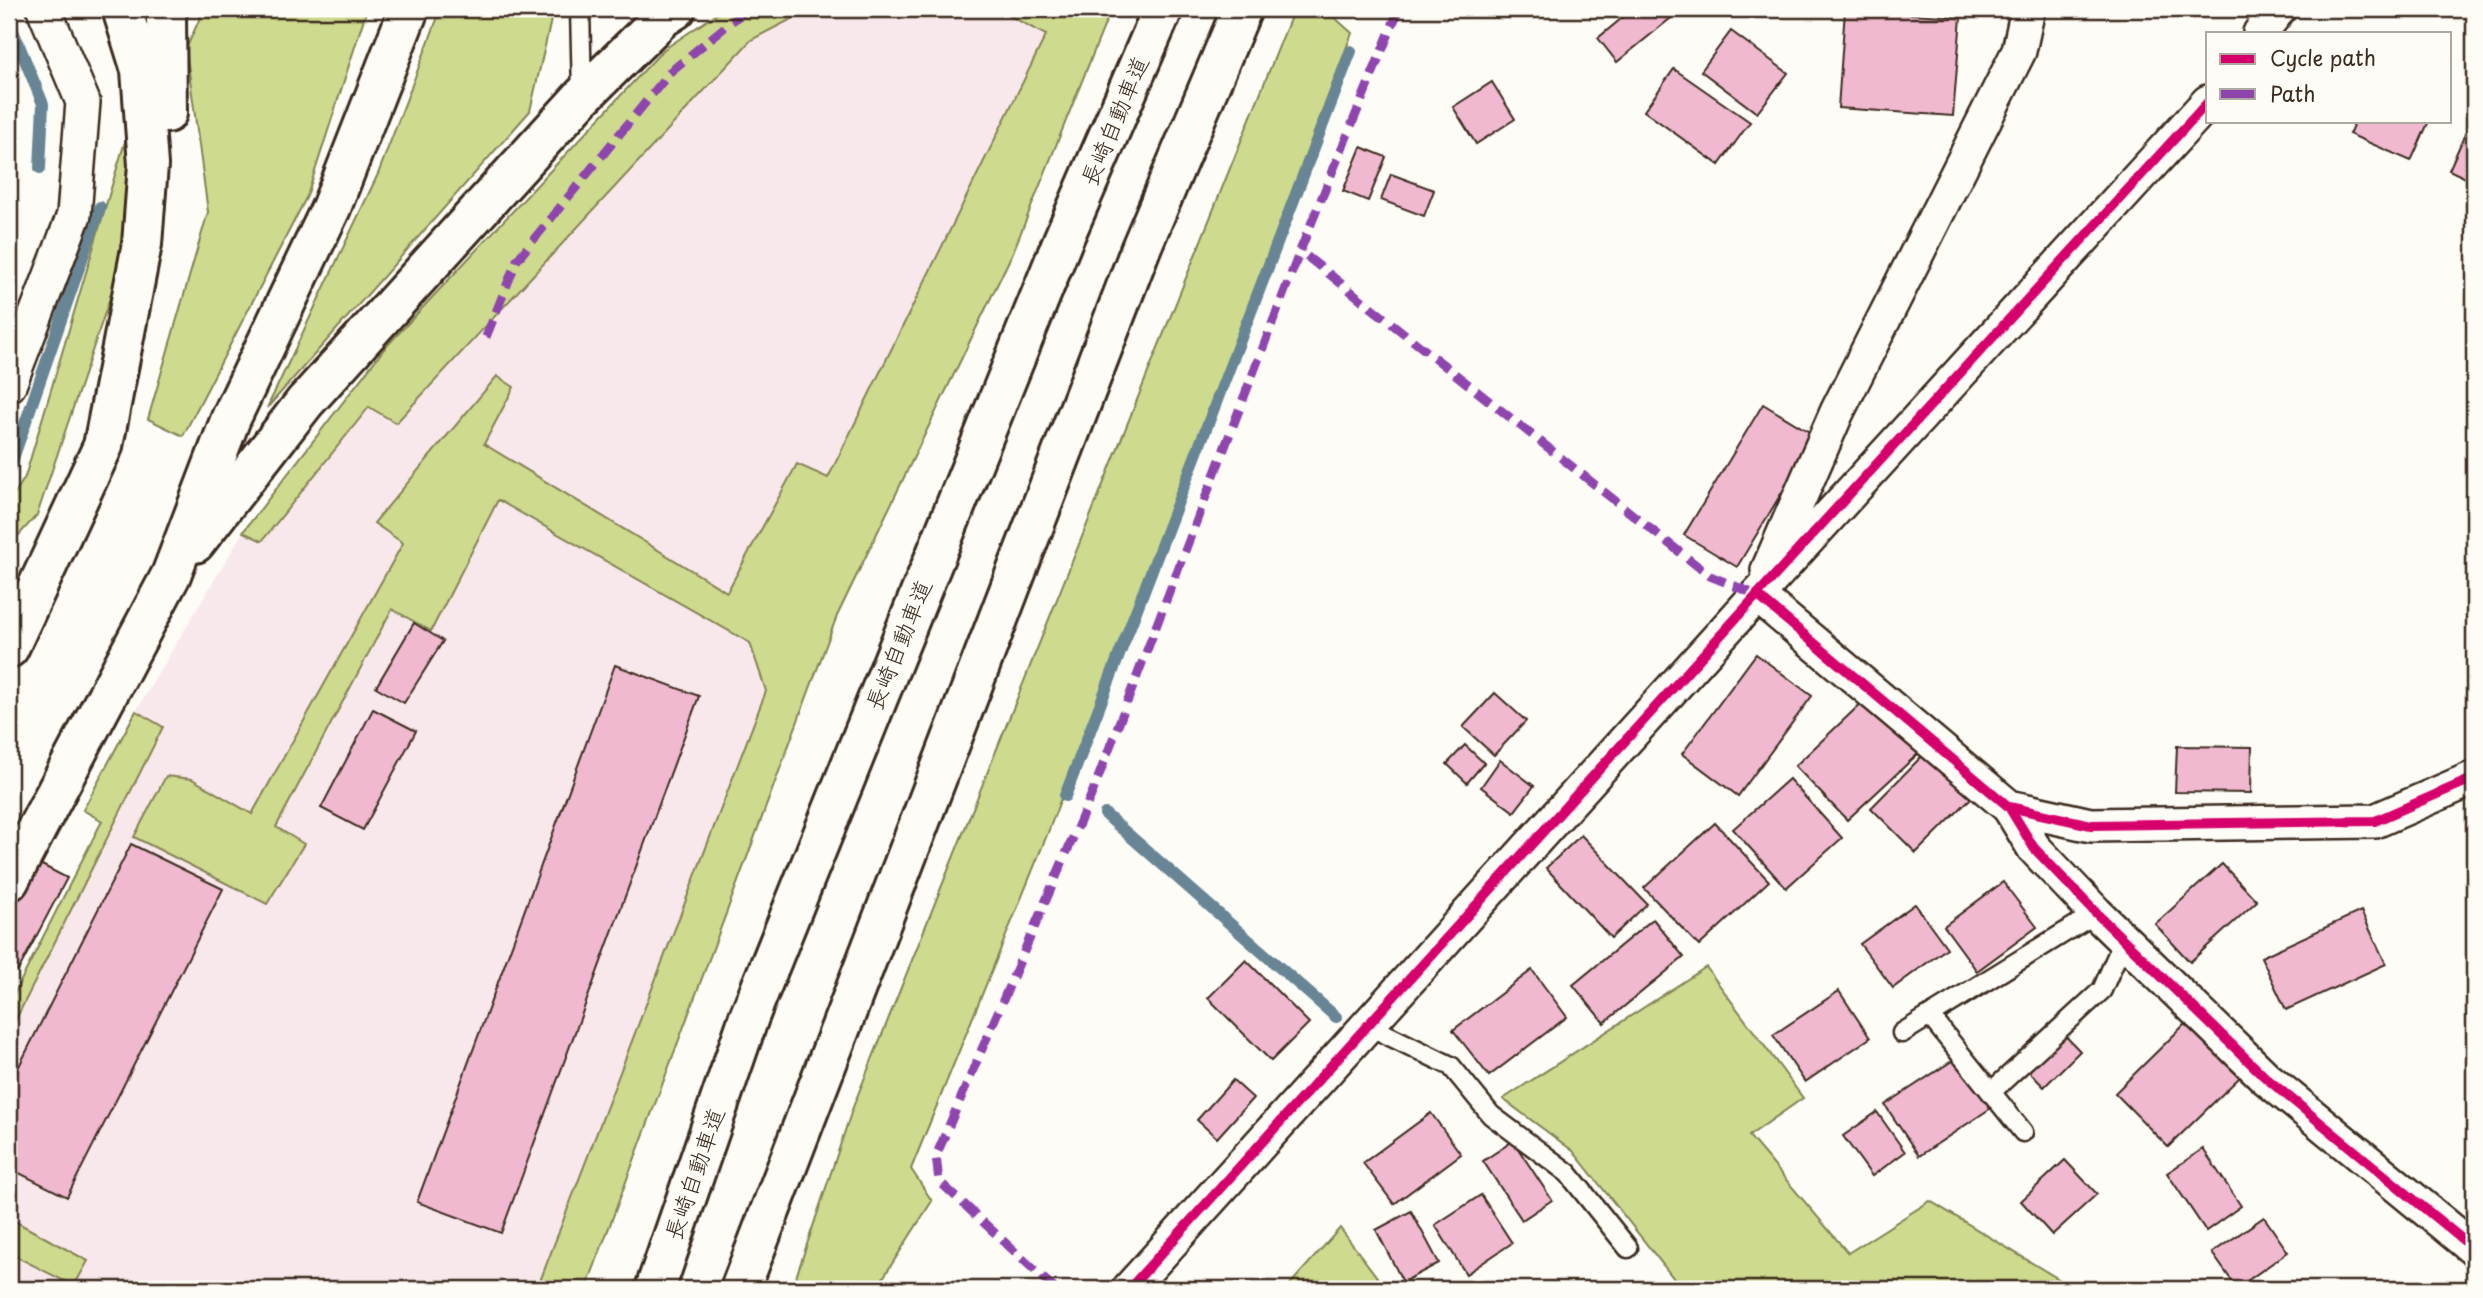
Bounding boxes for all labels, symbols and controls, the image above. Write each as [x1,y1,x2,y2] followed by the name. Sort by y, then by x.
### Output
[2206,32,2452,122] legend
[2270,41,2376,73] text: Cycle path
[1071,50,1157,191] street label: 長崎自動車道
[2270,77,2315,109] text: Path
[856,574,940,715] street label: 長崎自動車道
[655,1103,733,1244] street label: 長崎自動車道

